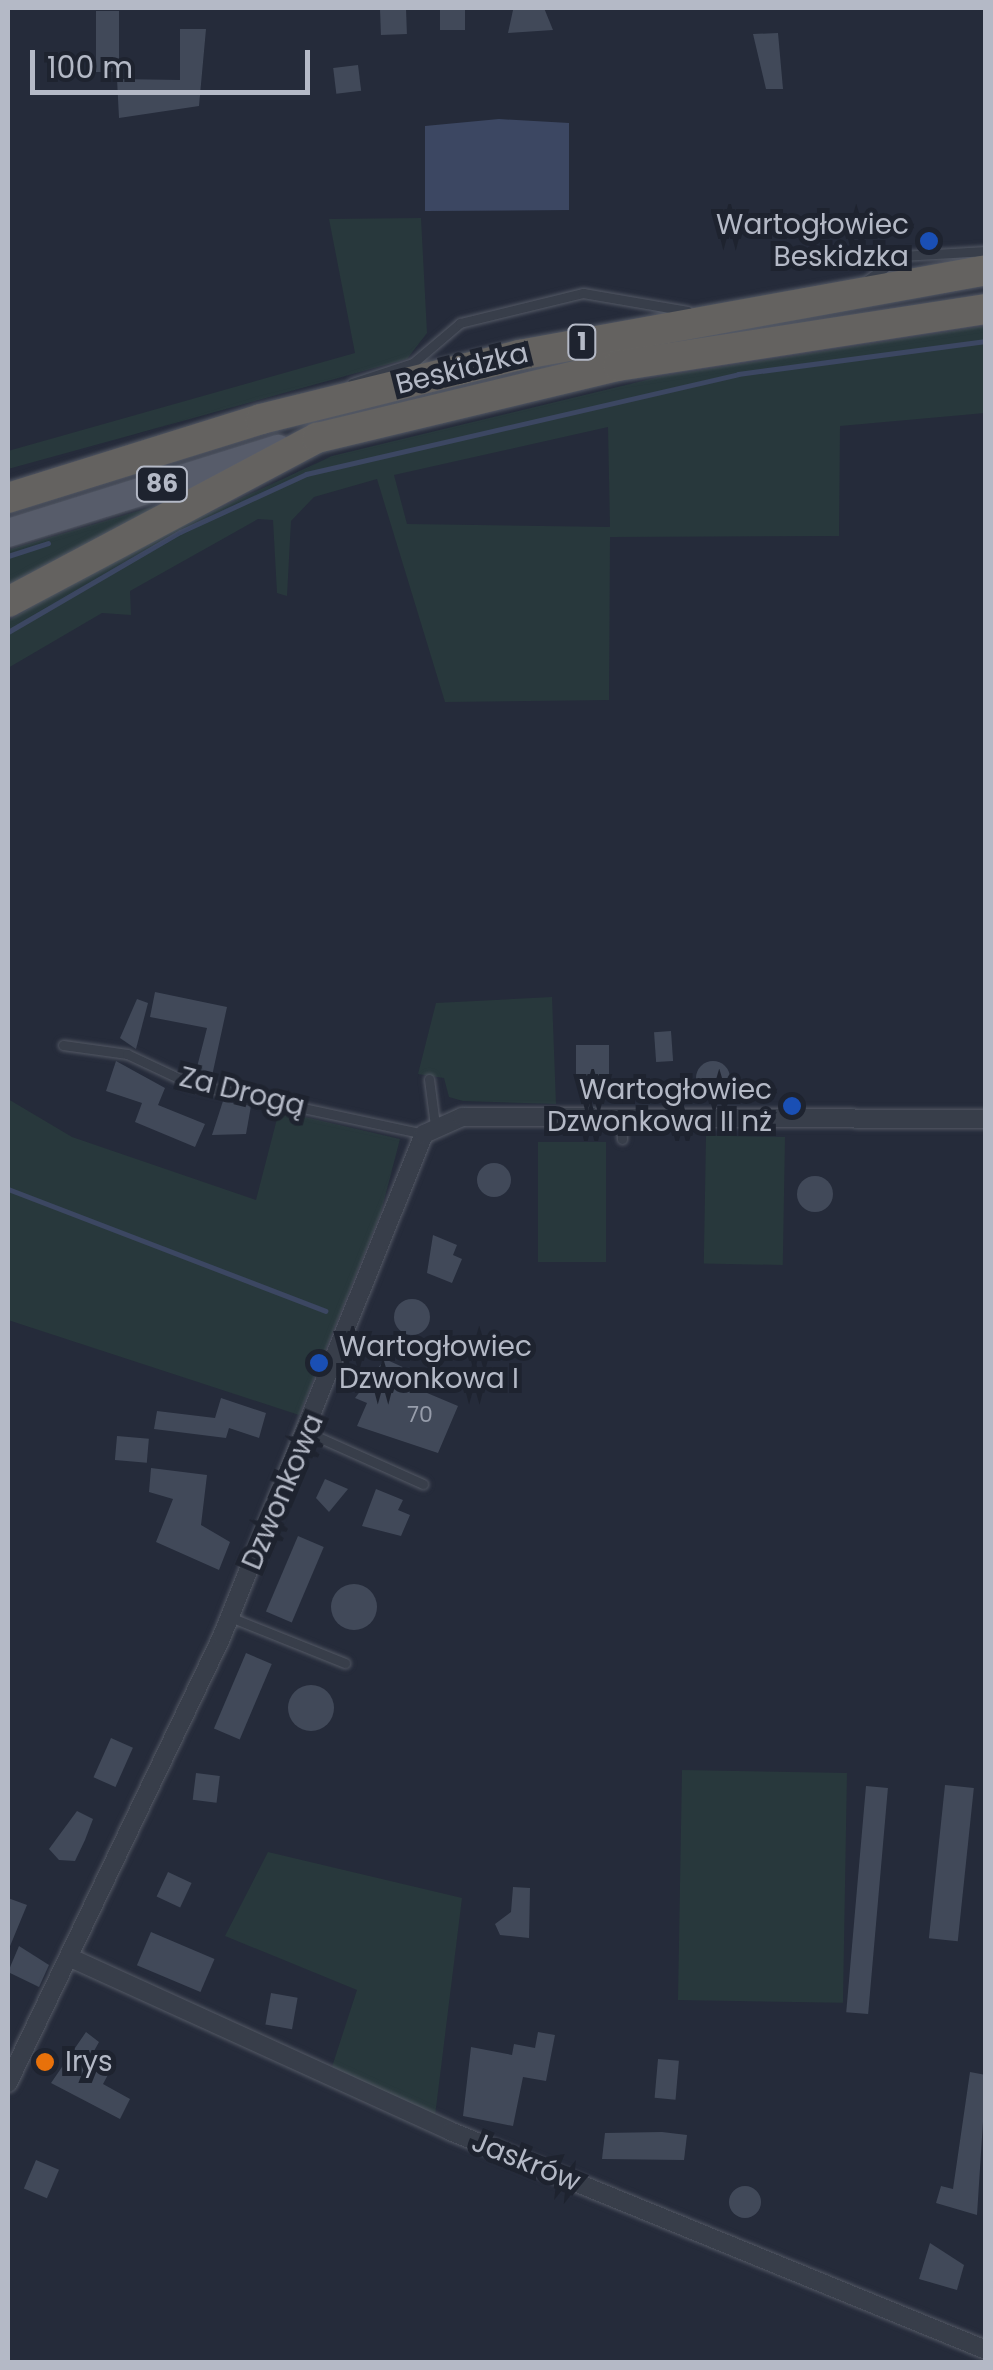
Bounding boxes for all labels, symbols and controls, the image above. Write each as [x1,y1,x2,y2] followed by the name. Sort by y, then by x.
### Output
[35,30,315,92] scale bar
[47,46,133,89] text: 100 m
[716,208,909,274] place label: Wartogłowiec Beskidzka
[918,230,940,252] marker: Wartogłowiec Beskidzka
[567,322,597,362] road number: 1
[392,336,532,402] street label: Beskidzka
[134,464,190,504] road number: 86
[176,1060,308,1124] street label: Za Drogą
[547,1073,772,1139] place label: Wartogłowiec Dzwonkowa II nż
[781,1095,803,1117] marker: Wartogłowiec Dzwonkowa II nż
[339,1330,532,1396] place label: Wartogłowiec Dzwonkowa I
[308,1352,330,1374] marker: Wartogłowiec Dzwonkowa I
[407,1402,433,1428] house number: 70
[235,1409,331,1575] street label: Dzwonkowa
[65,2045,113,2079] place label: Irys
[34,2051,56,2073] marker: Irys
[467,2125,585,2199] street label: Jaskrów

